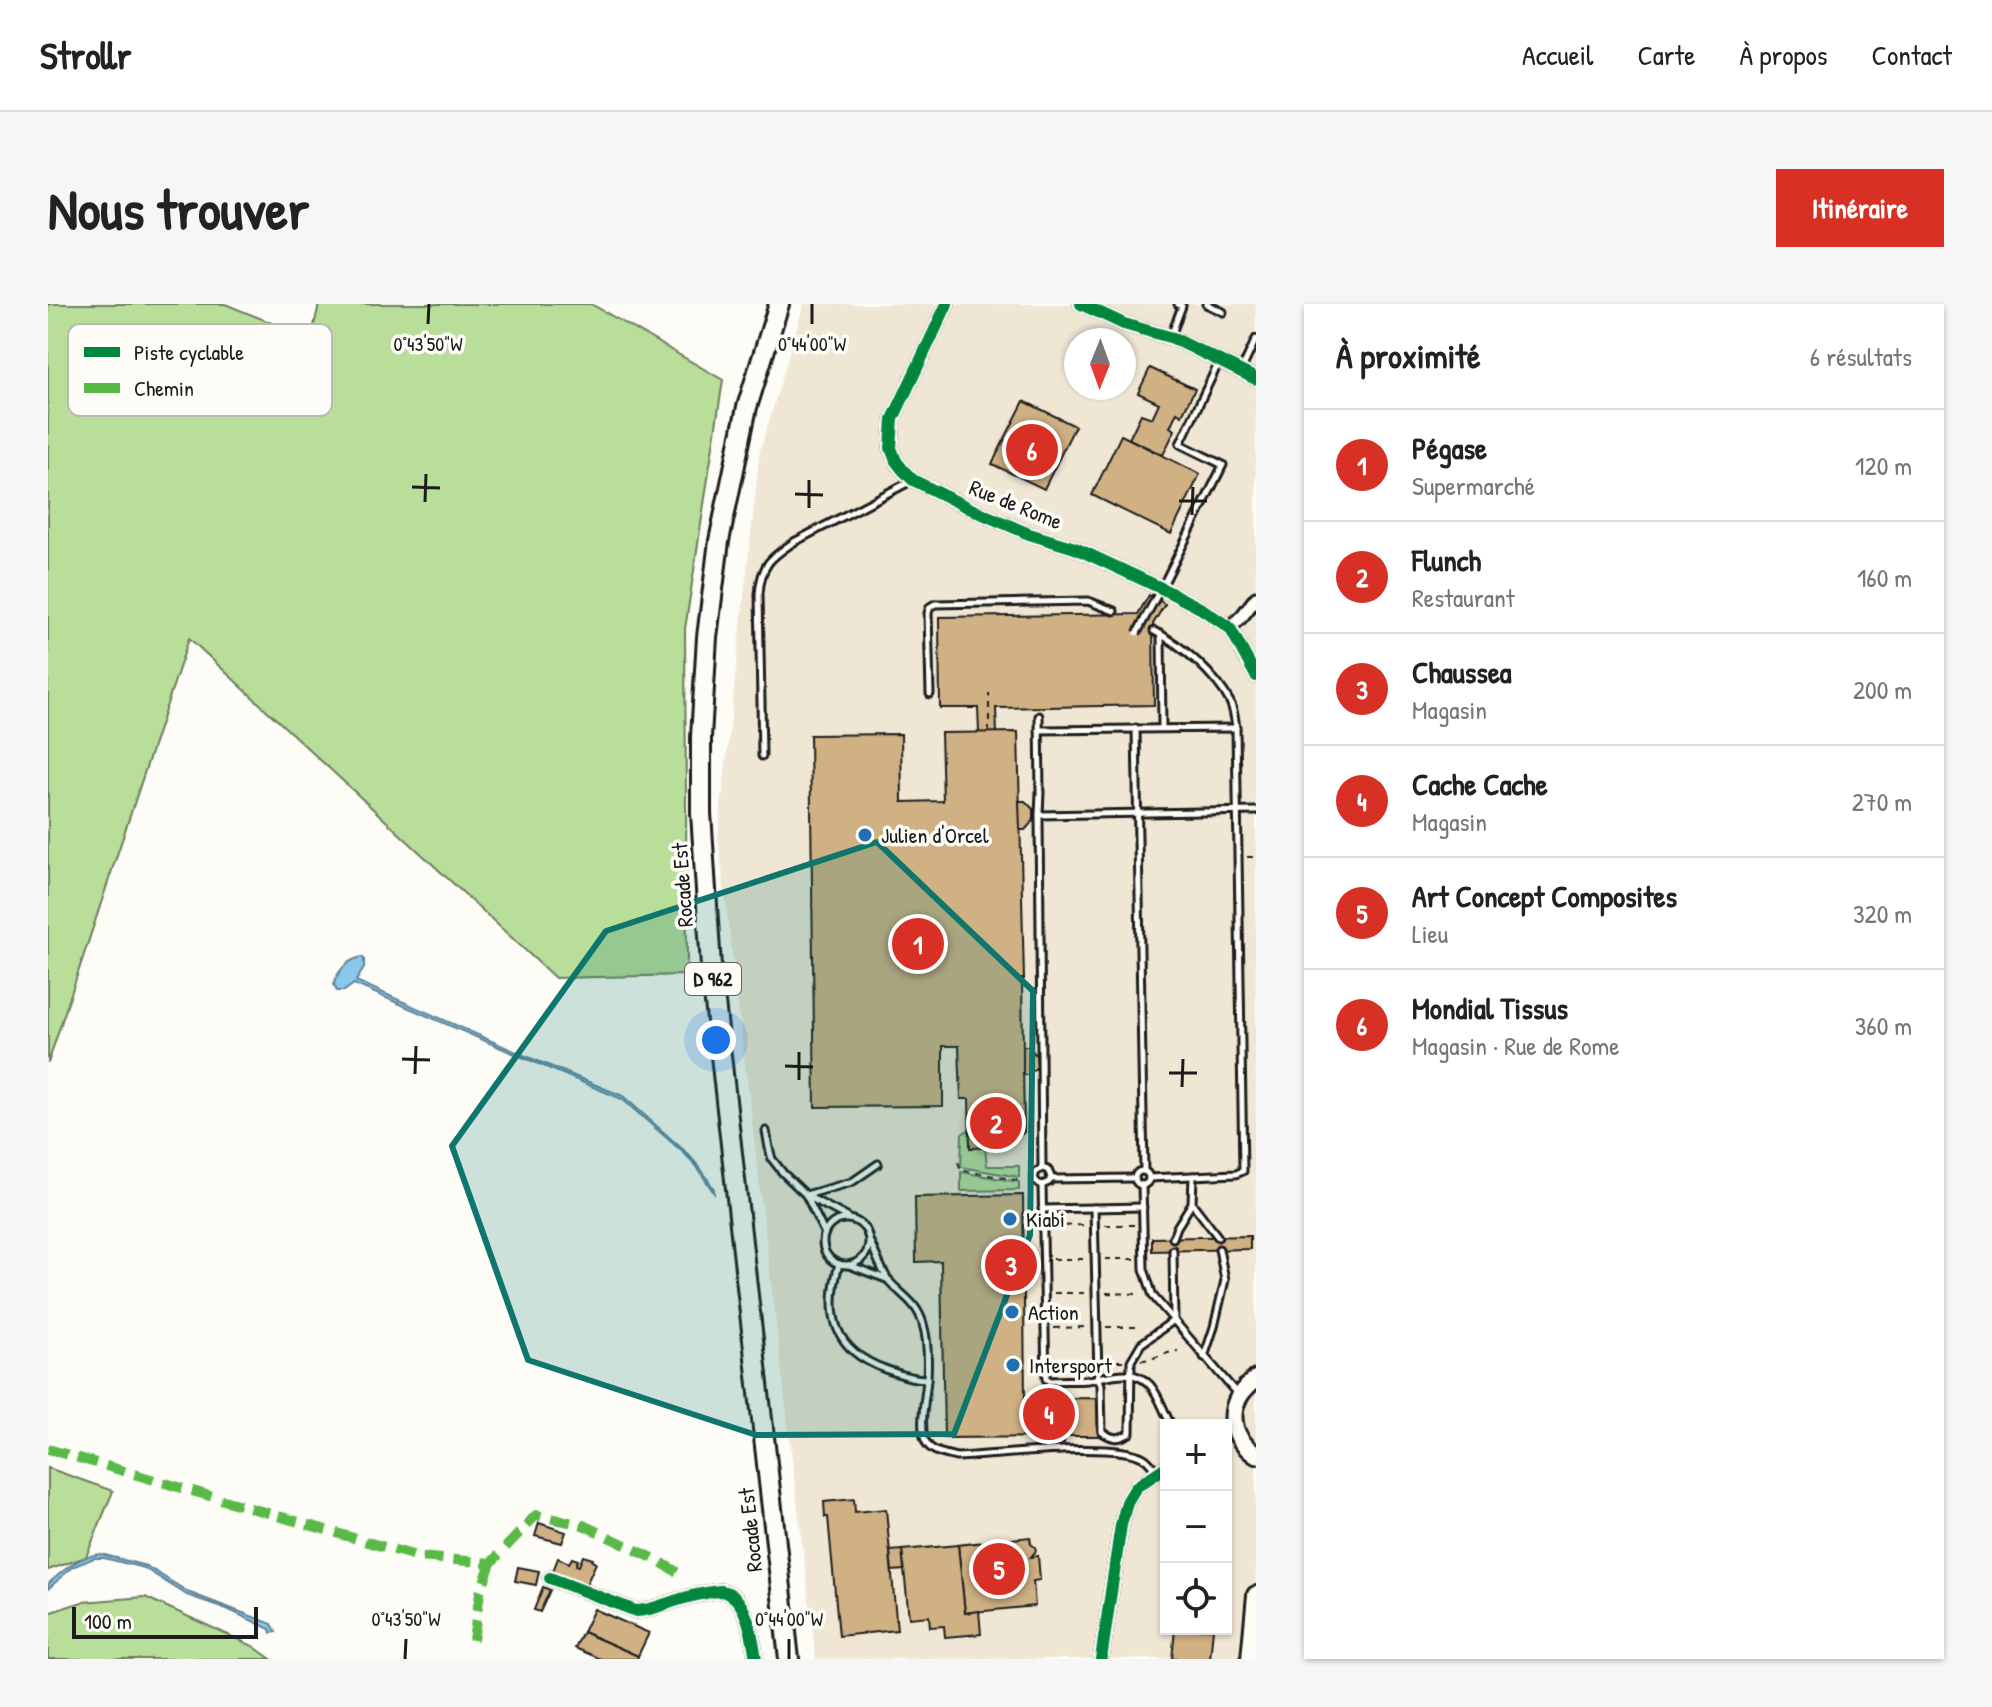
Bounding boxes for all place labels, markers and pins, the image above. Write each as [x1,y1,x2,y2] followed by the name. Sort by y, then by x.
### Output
[1006,420,1058,480] pin: 6
[881,820,989,850] place label: Julien d'Orcel
[856,826,874,844] marker: Julien d'Orcel
[892,914,944,974] pin: 1
[970,1093,1022,1153] pin: 2
[1026,1204,1065,1234] place label: Kiabi
[1001,1210,1019,1228] marker: Kiabi
[985,1235,1037,1295] pin: 3
[1028,1297,1079,1327] place label: Action
[1003,1303,1021,1321] marker: Action
[1029,1350,1112,1380] place label: Intersport
[1004,1356,1022,1374] marker: Intersport
[1023,1384,1075,1444] pin: 4
[973,1539,1025,1599] pin: 5

